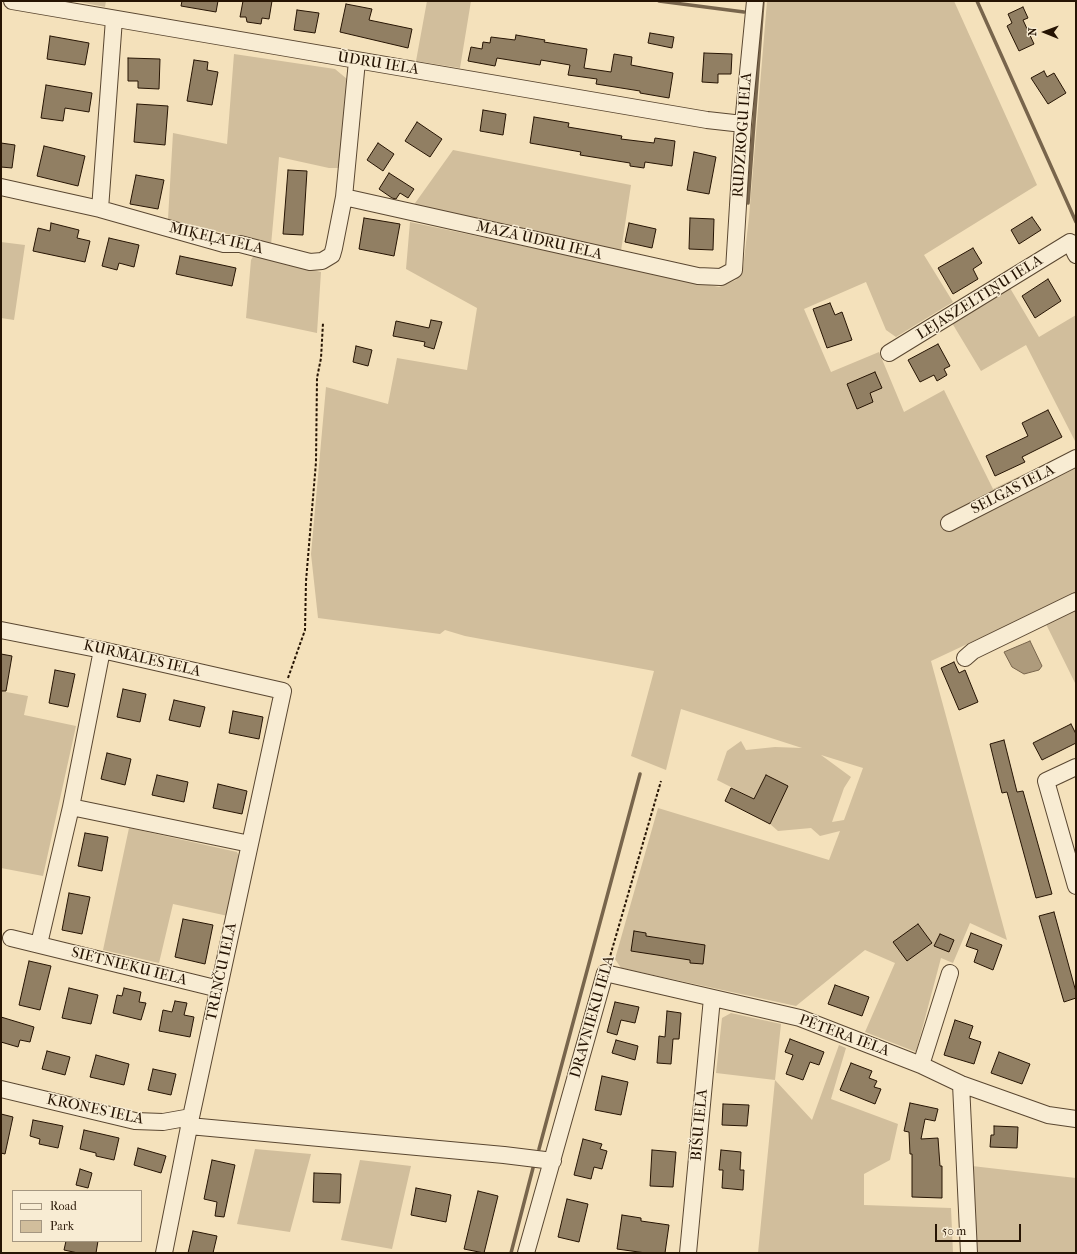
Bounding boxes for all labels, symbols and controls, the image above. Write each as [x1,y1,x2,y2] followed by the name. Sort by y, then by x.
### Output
[1025,12,1065,52] north arrow
[1026,27,1039,36] text: N
[336,49,420,79] street label: ŪDRU IELA
[730,72,756,198] street label: RUDZROGU IELA
[474,218,604,264] street label: MAZĀ ŪDRU IELA
[167,219,265,259] street label: MIĶEĻA IELA
[914,252,1046,344] street label: LEJASZELTIŅU IELA
[968,461,1058,519] street label: SELGAS IELA
[82,637,202,681] street label: KURMALES IELA
[203,921,241,1023] street label: TRENČU IELA
[69,944,189,990] street label: SIETNIEKU IELA
[567,954,619,1080] street label: DRAVNIEKU IELA
[796,1011,892,1061] street label: PĒTERA IELA
[688,1088,712,1162] street label: BIŠU IELA
[45,1091,145,1129] street label: KRONES IELA
[12,1190,142,1242] legend
[50,1199,77,1213] text: Road
[937,1216,1023,1242] scale bar
[50,1219,74,1233] text: Park
[942,1224,966,1238] text: 50 m

